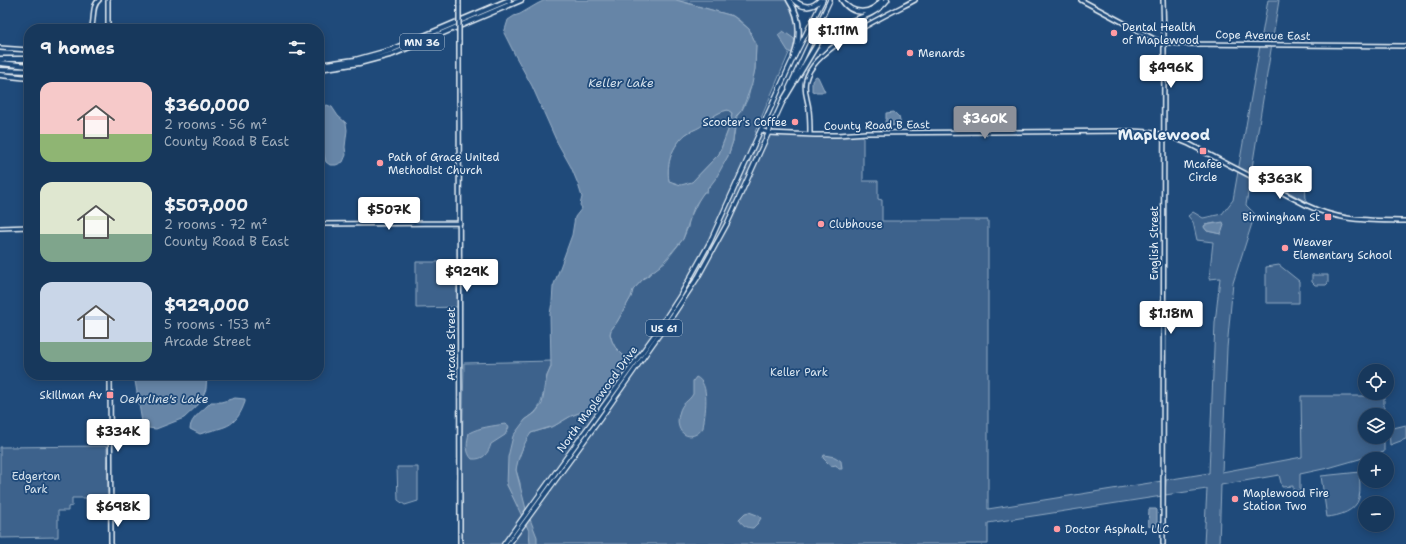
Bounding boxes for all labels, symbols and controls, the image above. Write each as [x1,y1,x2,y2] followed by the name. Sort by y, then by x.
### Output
[805,18,871,52] pin: $1.11M
[1122,20,1199,48] place label: Dental Health of Maplewood
[817,22,859,39] text: $1.11M
[1215,27,1311,44] street label: Cope Avenue East
[1109,28,1119,38] marker: Dental Health of Maplewood
[400,34,444,50] road number: MN 36
[40,37,115,59] text: 9 homes
[286,37,308,59] icon: filters
[918,46,965,61] place label: Menards
[905,48,915,58] marker: Menards
[1143,55,1199,89] pin: $496K
[1149,59,1193,76] text: $496K
[588,75,654,91] water label: Keller Lake
[164,94,250,116] text: $360,000
[72,98,120,146] icon: home
[957,106,1013,140] pin: $360K
[963,110,1007,127] text: $360K
[703,115,787,130] place label: Scooter's Coffee
[164,116,267,133] text: 2 rooms · 56 m²
[790,117,800,127] marker: Scooter's Coffee
[824,117,930,134] street label: County Road B East
[1118,125,1210,145] district label: Maplewood
[164,133,289,150] text: County Road B East
[1198,146,1208,156] marker: Mcafee Circle
[388,150,500,178] place label: Path of Grace United Methodist Church
[1184,157,1222,185] place label: Mcafee Circle
[375,158,385,168] marker: Path of Grace United Methodist Church
[1252,166,1308,200] pin: $363K
[1258,170,1302,187] text: $363K
[164,194,248,216] text: $507,000
[361,197,417,231] pin: $507K
[72,198,120,246] icon: home
[367,201,411,218] text: $507K
[1147,206,1162,280] street label: English Street
[1242,210,1320,225] place label: Birmingham St
[1323,212,1333,222] marker: Birmingham St
[164,216,268,233] text: 2 rooms · 72 m²
[829,217,883,232] place label: Clubhouse
[816,219,826,229] marker: Clubhouse
[164,233,289,250] text: County Road B East
[1293,235,1393,263] place label: Weaver Elementary School
[1280,243,1290,253] marker: Weaver Elementary School
[439,259,495,293] pin: $929K
[445,263,489,280] text: $929K
[164,294,249,316] text: $929,000
[72,298,120,346] icon: home
[1138,301,1204,335] pin: $1.18M
[1149,305,1193,322] text: $1.18M
[444,307,459,381] street label: Arcade Street
[164,316,271,333] text: 5 rooms · 153 m²
[646,320,682,336] road number: US 61
[164,333,251,350] text: Arcade Street
[554,343,641,456] street label: North Maplewood Drive
[1358,364,1394,532] map controls
[1358,364,1394,400] button: locate
[770,365,828,380] park label: Keller Park
[40,388,102,403] place label: Skillman Av
[105,390,115,400] marker: Skillman Av
[120,391,209,407] water label: Oehrline's Lake
[1358,408,1394,444] button: layers
[90,419,146,453] pin: $334K
[96,423,140,440] text: $334K
[1358,452,1394,488] button: +
[12,469,61,497] park label: Edgerton Park
[1243,486,1329,514] place label: Maplewood Fire Station Two
[90,494,146,528] pin: $698K
[1230,494,1240,504] marker: Maplewood Fire Station Two
[1358,496,1394,532] button: −
[96,498,140,515] text: $698K
[1065,522,1170,537] place label: Doctor Asphalt, LLC
[1052,524,1062,534] marker: Doctor Asphalt, LLC

